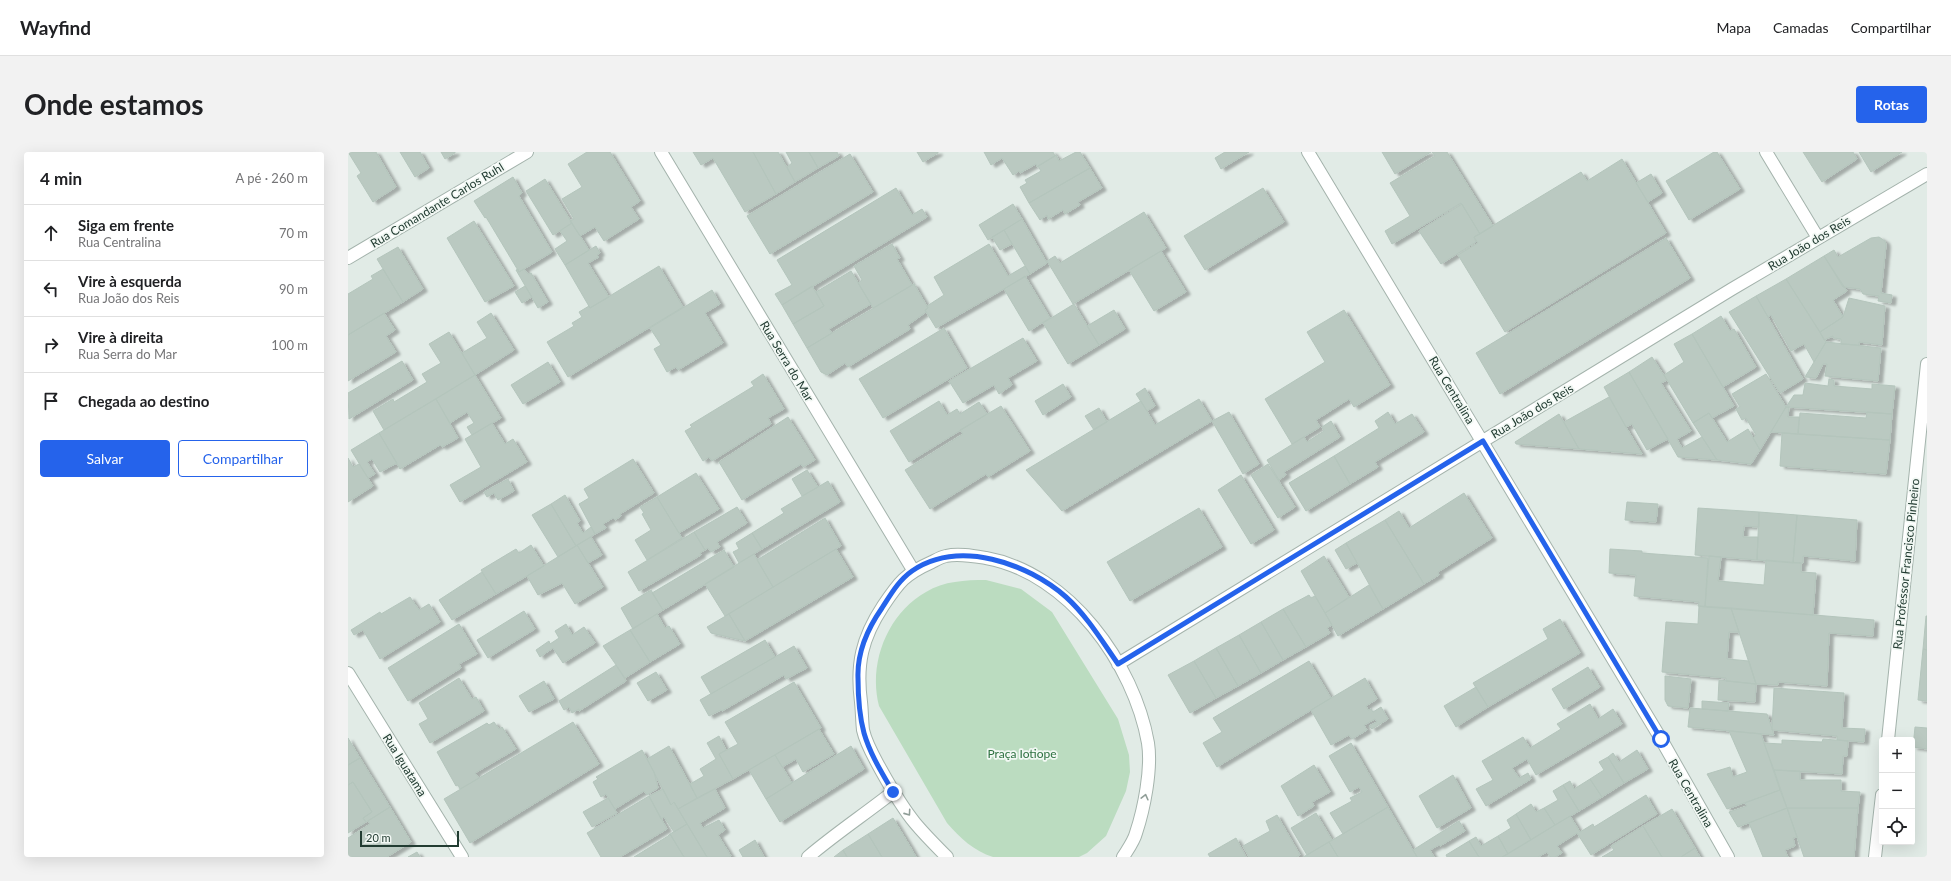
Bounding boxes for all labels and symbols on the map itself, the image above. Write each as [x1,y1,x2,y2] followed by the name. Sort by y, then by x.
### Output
[368,159,506,251] street label: Rua Comandante Carlos Ruhl
[1765,212,1853,274] street label: Rua João dos Reis
[757,318,817,405] street label: Rua Serra do Mar
[1426,353,1478,427] street label: Rua Centralina
[1488,380,1576,442] street label: Rua João dos Reis
[1890,478,1922,650] street label: Rua Professor Francisco Pinheiro
[1652,730,1670,748] route start
[380,731,430,799] street label: Rua Iguatama
[987,746,1057,761] park label: Praça Iotiope
[1665,756,1717,830] street label: Rua Centralina
[884,783,902,801] route end
[1140,793,1149,800] one-way arrow
[903,809,910,816] one-way arrow
[360,829,459,848] scale bar

